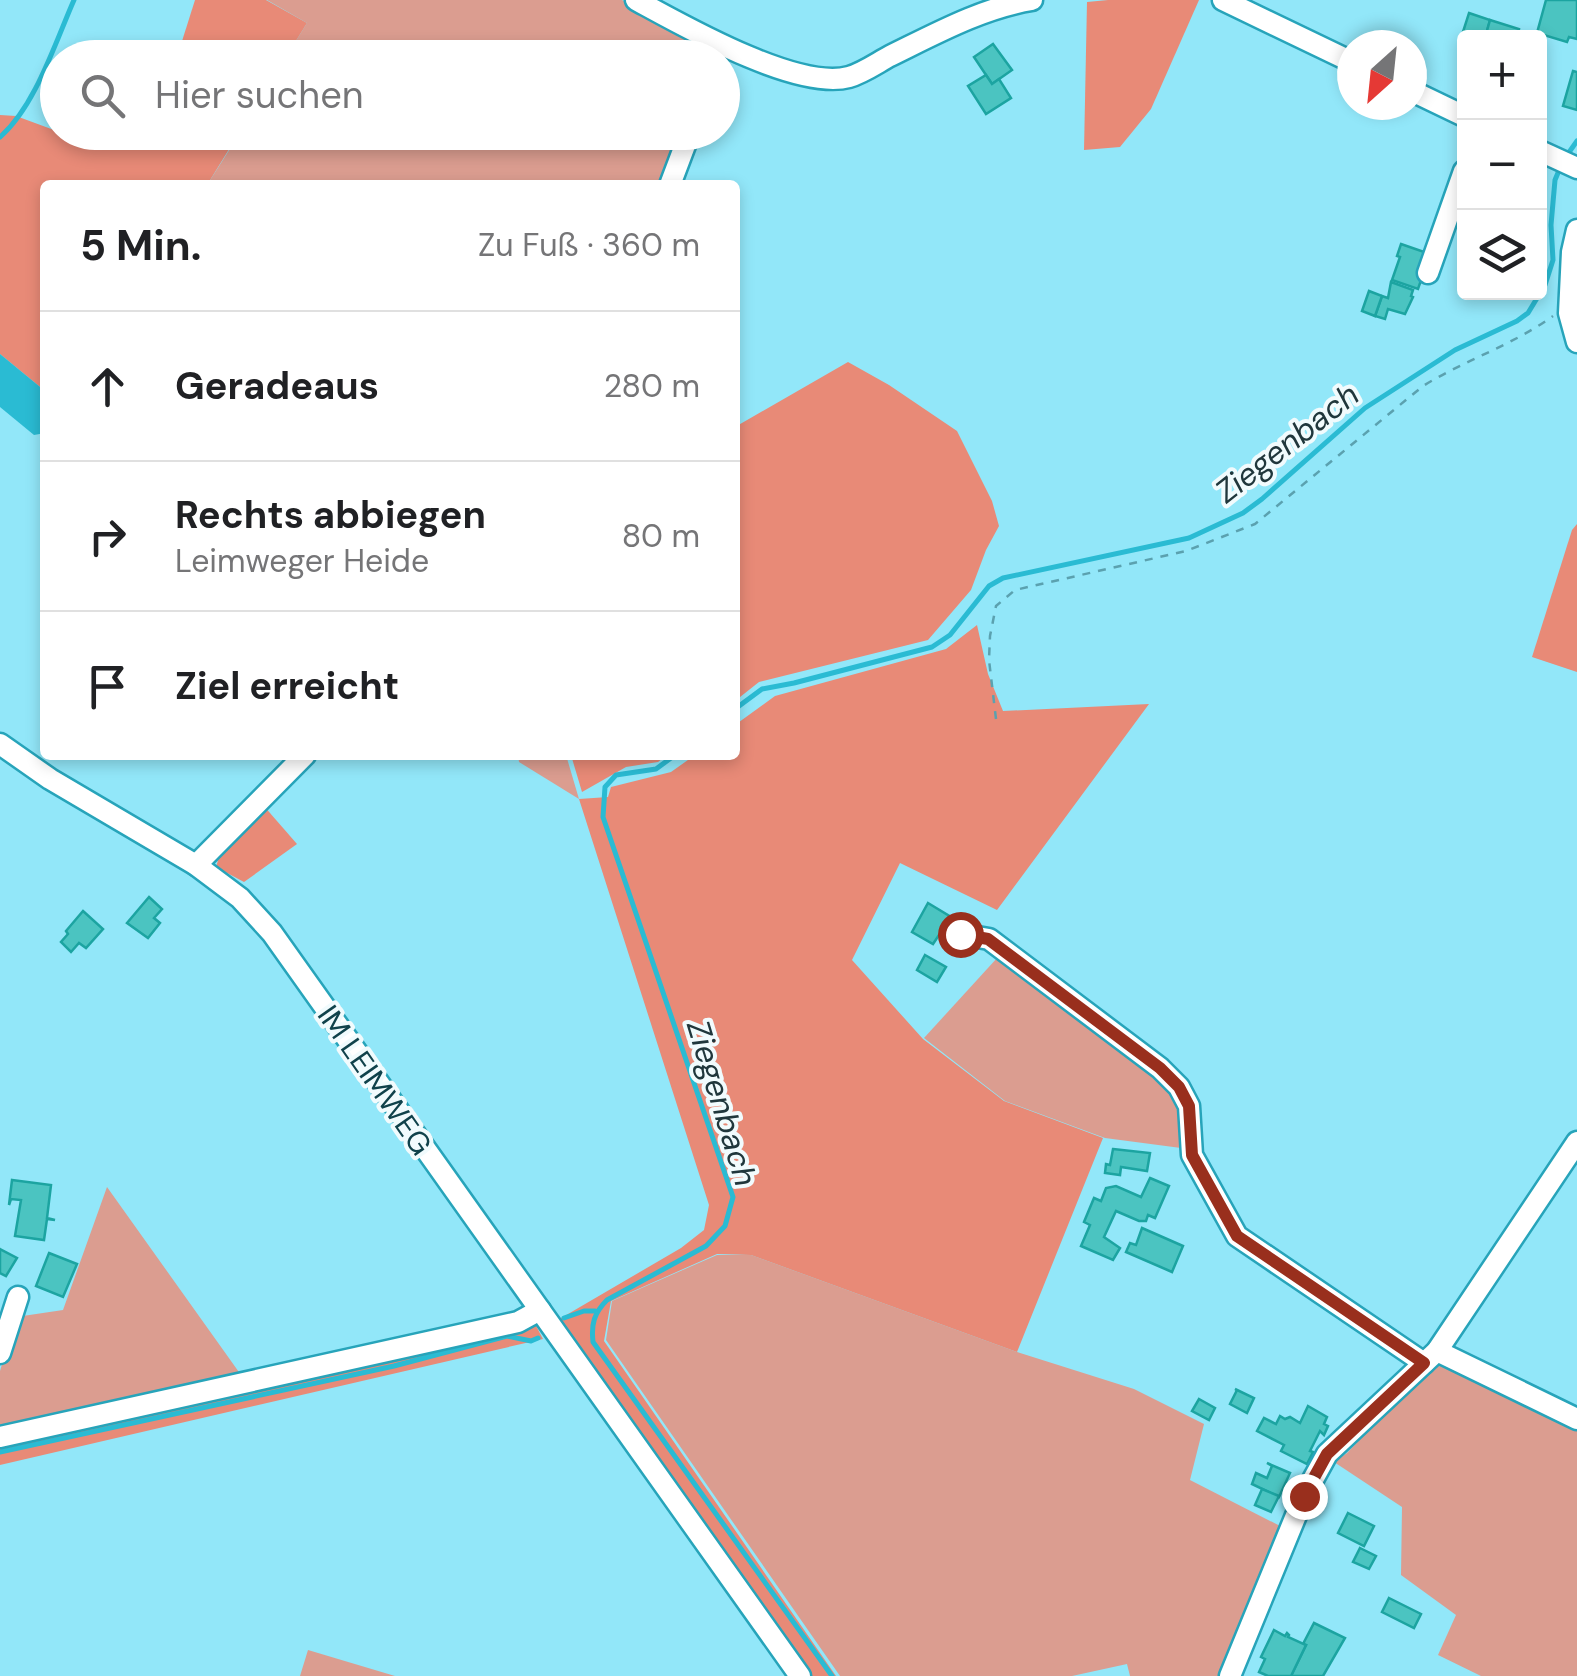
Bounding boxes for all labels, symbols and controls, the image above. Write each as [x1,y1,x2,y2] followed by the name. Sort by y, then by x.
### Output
[1337,30,1427,120] north arrow
[1457,30,1547,300] map controls
[1457,30,1547,120] button: +
[40,40,740,150] search box
[75,68,130,123] icon: search
[155,70,364,120] text: Hier suchen
[1457,120,1547,210] button: −
[1457,210,1547,300] button: layers
[80,218,201,273] text: 5 Min.
[478,224,700,266] text: Zu Fuß · 360 m
[80,359,135,414] icon: ahead
[175,361,379,411] text: Geradeaus
[604,365,700,407] text: 280 m
[1207,374,1367,512] water label: Ziegenbach
[175,490,486,540] text: Rechts abbiegen
[80,509,135,564] icon: right
[622,515,700,557] text: 80 m
[175,540,429,582] text: Leimweger Heide
[80,659,135,714] icon: arrive
[175,661,399,711] text: Ziel erreicht
[938,912,984,958] route start
[309,998,441,1162] street label: IM LEIMWEG
[677,1015,767,1191] water label: Ziegenbach
[1282,1474,1328,1520] route end

